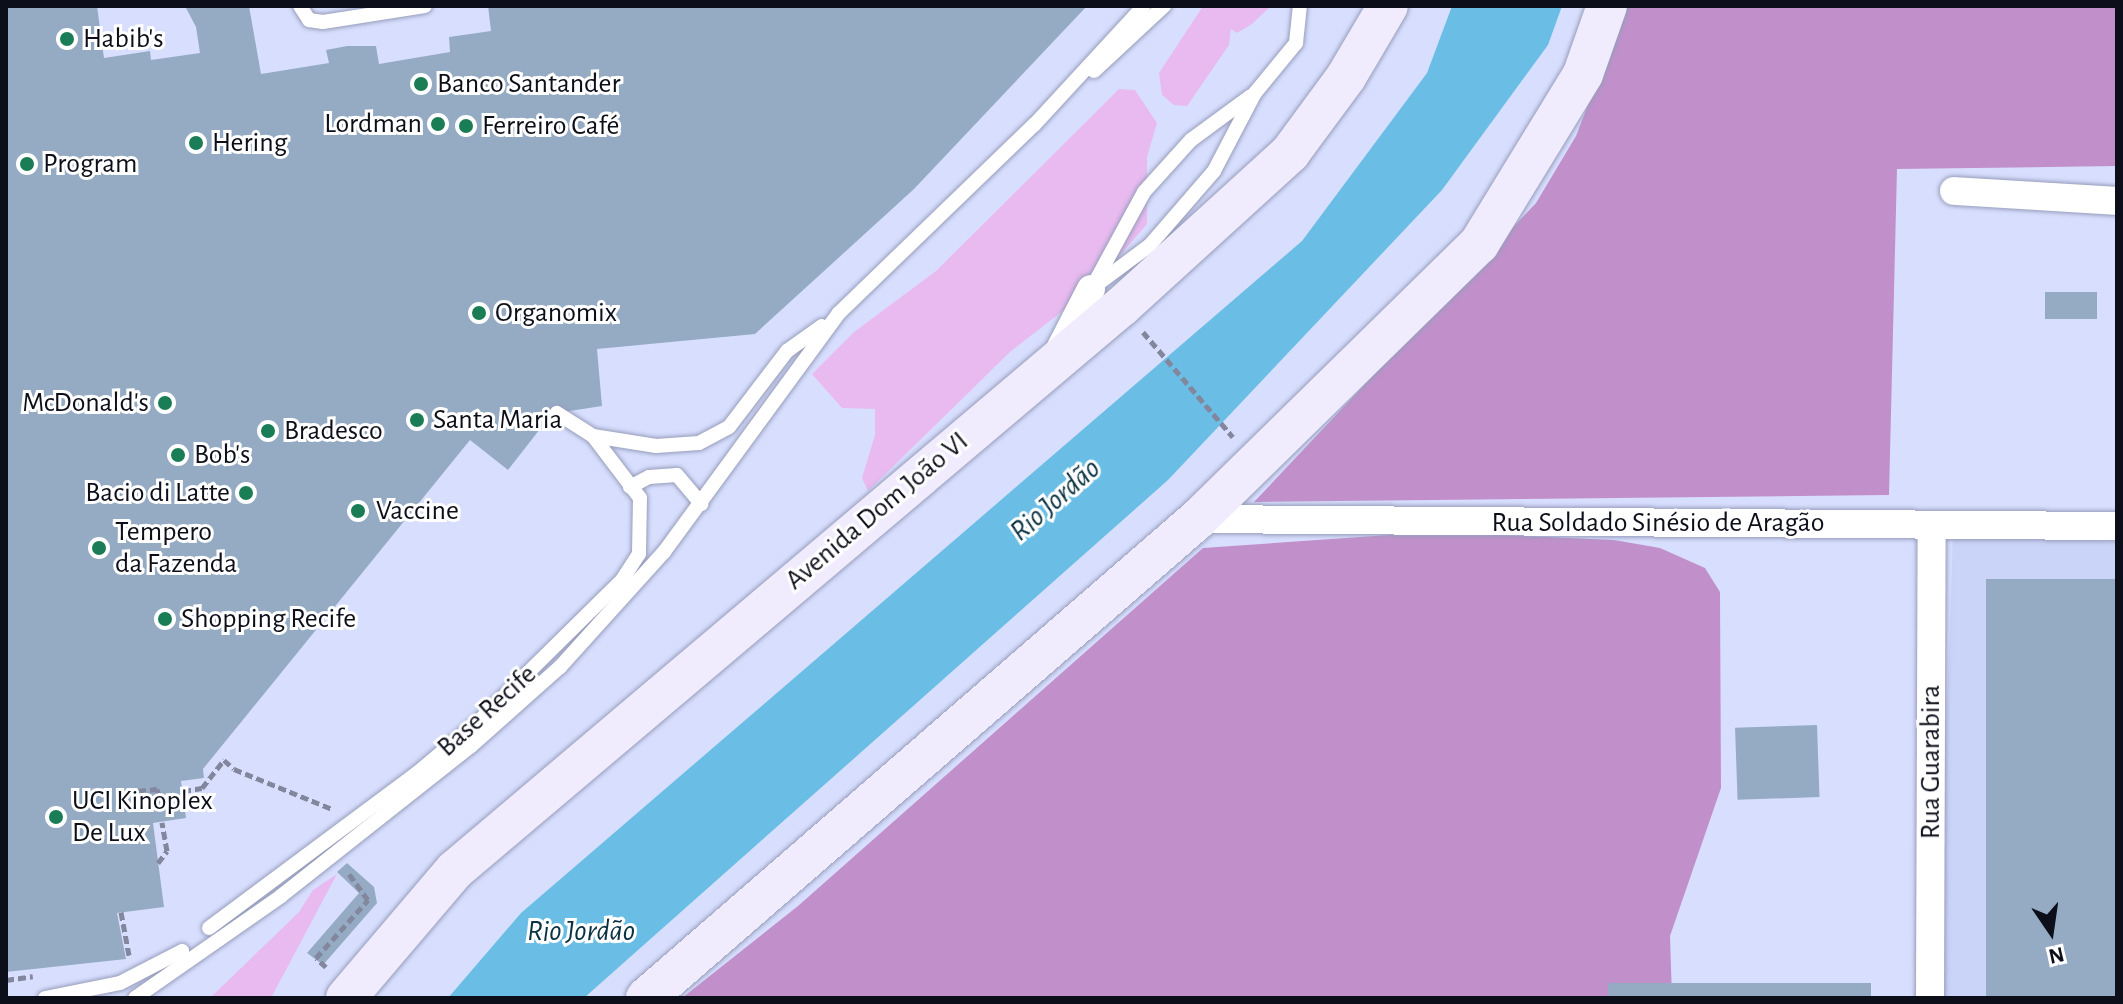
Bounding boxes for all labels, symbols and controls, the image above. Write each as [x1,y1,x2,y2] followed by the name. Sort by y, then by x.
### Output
[83,22,164,56] place label: Habib's
[58,30,76,48] marker: Habib's
[437,67,621,101] place label: Banco Santander
[412,75,430,93] marker: Banco Santander
[324,107,422,141] place label: Lordman
[482,109,619,143] place label: Ferreiro Café
[429,115,447,133] marker: Lordman
[457,117,475,135] marker: Ferreiro Café
[212,126,287,160] place label: Hering
[187,134,205,152] marker: Hering
[43,147,137,181] place label: Program
[18,155,36,173] marker: Program
[495,296,617,330] place label: Organomix
[470,304,488,322] marker: Organomix
[22,386,149,420] place label: McDonald's
[156,394,174,412] marker: McDonald's
[433,403,562,437] place label: Santa Maria
[408,411,426,429] marker: Santa Maria
[284,414,383,448] place label: Bradesco
[259,422,277,440] marker: Bradesco
[779,425,975,597] street label: Avenida Dom João VI
[194,438,250,472] place label: Bob's
[169,446,187,464] marker: Bob's
[1002,451,1108,549] water label: Rio Jordão
[85,476,230,510] place label: Bacio di Latte
[237,484,255,502] marker: Bacio di Latte
[376,494,459,528] place label: Vaccine
[347,500,369,522] marker: Vaccine
[1492,506,1824,540] street label: Rua Soldado Sinésio de Aragão
[115,515,237,581] place label: Tempero da Fazenda
[90,539,108,557] marker: Tempero da Fazenda
[181,602,356,636] place label: Shopping Recife
[156,610,174,628] marker: Shopping Recife
[431,658,543,764] street label: Base Recife
[1914,685,1948,839] street label: Rua Guarabira
[72,784,213,850] place label: UCI Kinoplex De Lux
[47,808,65,826] marker: UCI Kinoplex De Lux
[2011,892,2091,972] north arrow
[527,913,635,949] water label: Rio Jordão
[2046,943,2066,968] text: N

